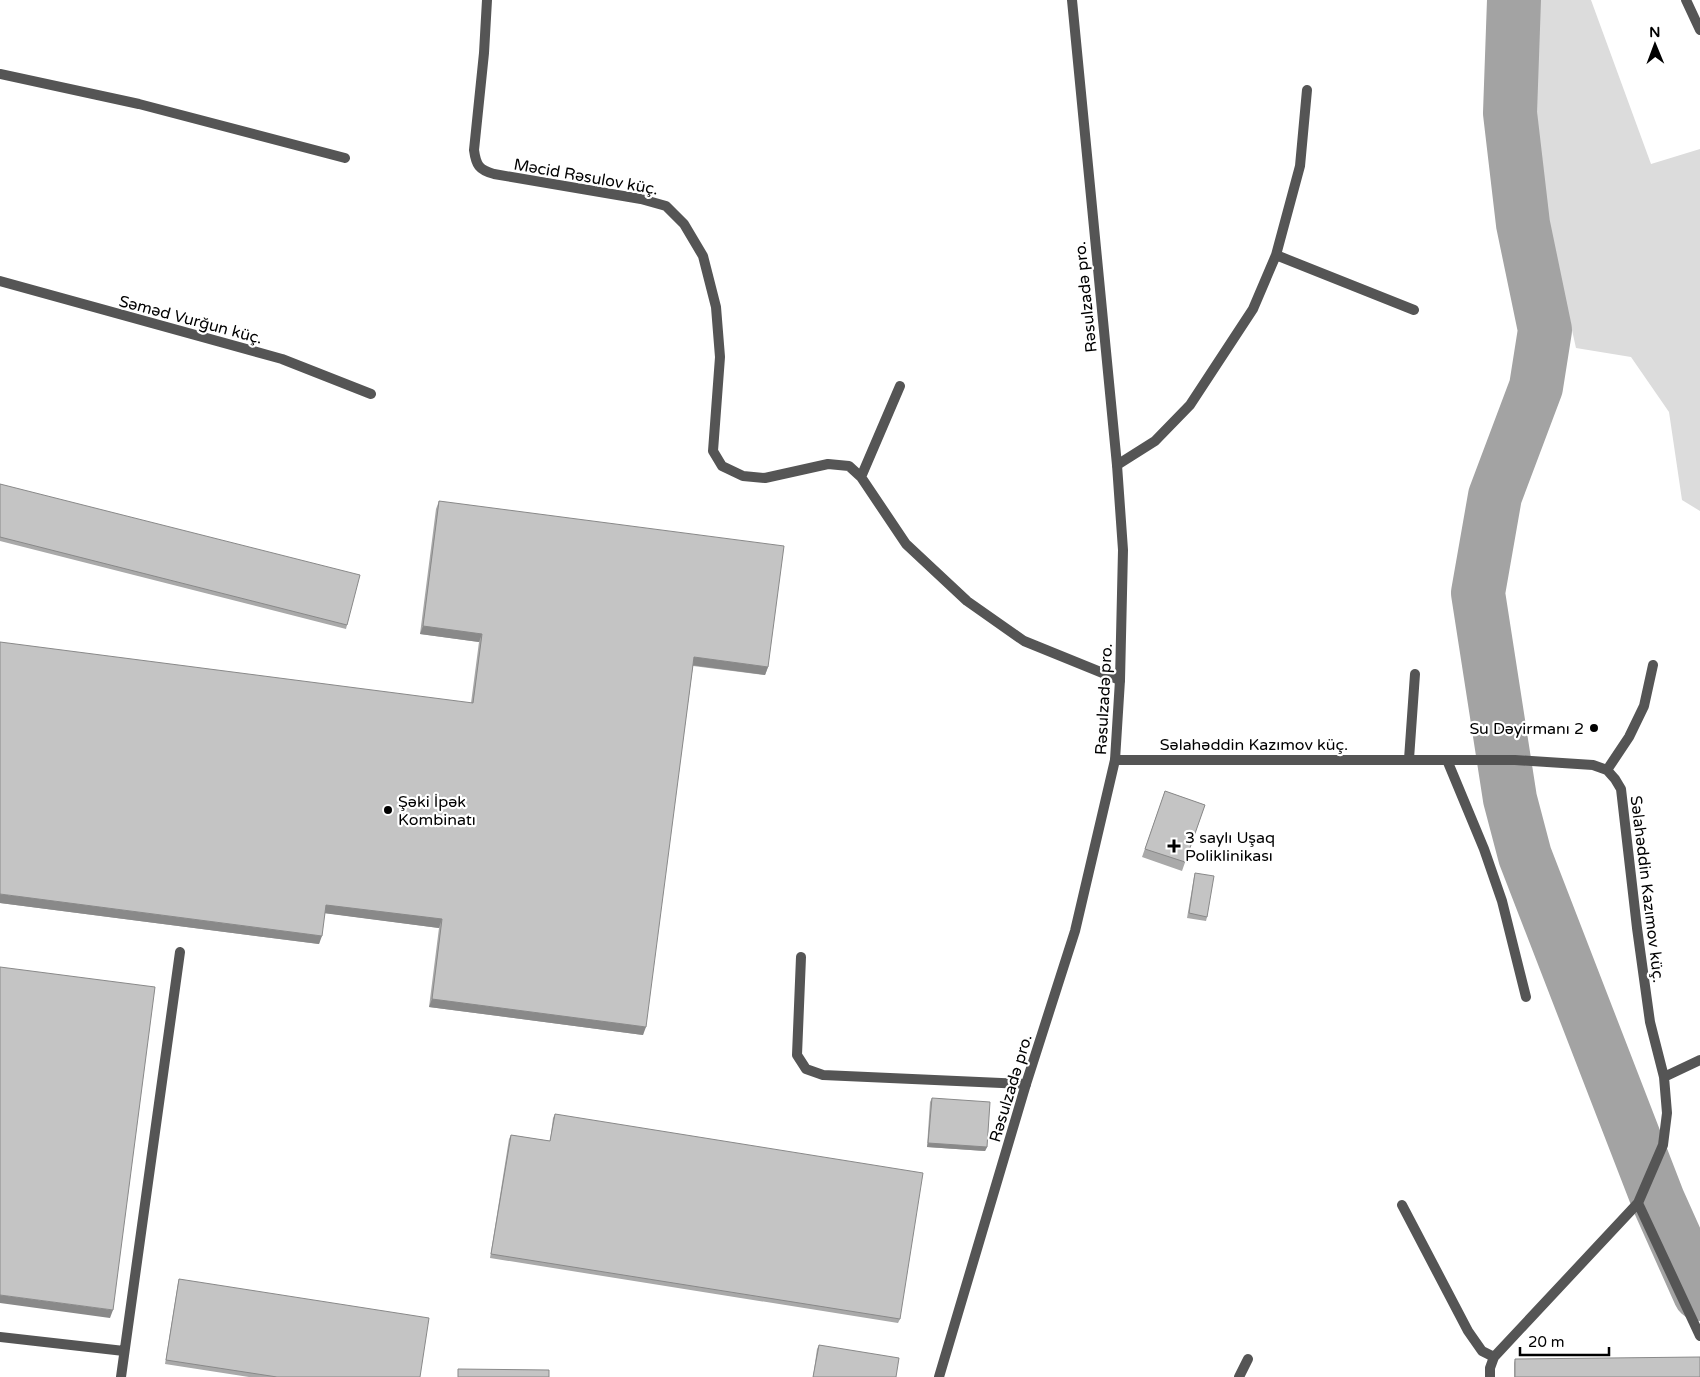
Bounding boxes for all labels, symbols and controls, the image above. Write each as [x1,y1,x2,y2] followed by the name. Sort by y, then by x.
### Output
[1630,20,1680,70] north arrow
[1649,24,1661,41] text: N
[512,154,660,200] street label: Məcid Rəsulov küç.
[1070,240,1102,354] street label: Rəsulzadə pro.
[117,291,265,349] street label: Səməd Vurğun küç.
[1091,643,1117,755] street label: Rəsulzadə pro.
[1469,719,1584,739] place label: Su Dəyirmanı 2
[1588,722,1600,734] marker: Su Dəyirmanı 2
[1160,735,1348,755] street label: Səlahəddin Kazımov küç.
[398,792,476,830] place label: Şəki İpək Kombinatı
[1626,794,1668,984] street label: Səlahəddin Kazımov küç.
[382,804,394,816] marker: Şəki İpək Kombinatı
[1185,828,1275,866] place label: 3 saylı Uşaq Poliklinikası
[1167,839,1181,853] marker: 3 saylı Uşaq Poliklinikası
[985,1032,1037,1145] street label: Rəsulzadə pro.
[1520,1324,1609,1356] scale bar
[1528,1333,1565,1351] text: 20 m

